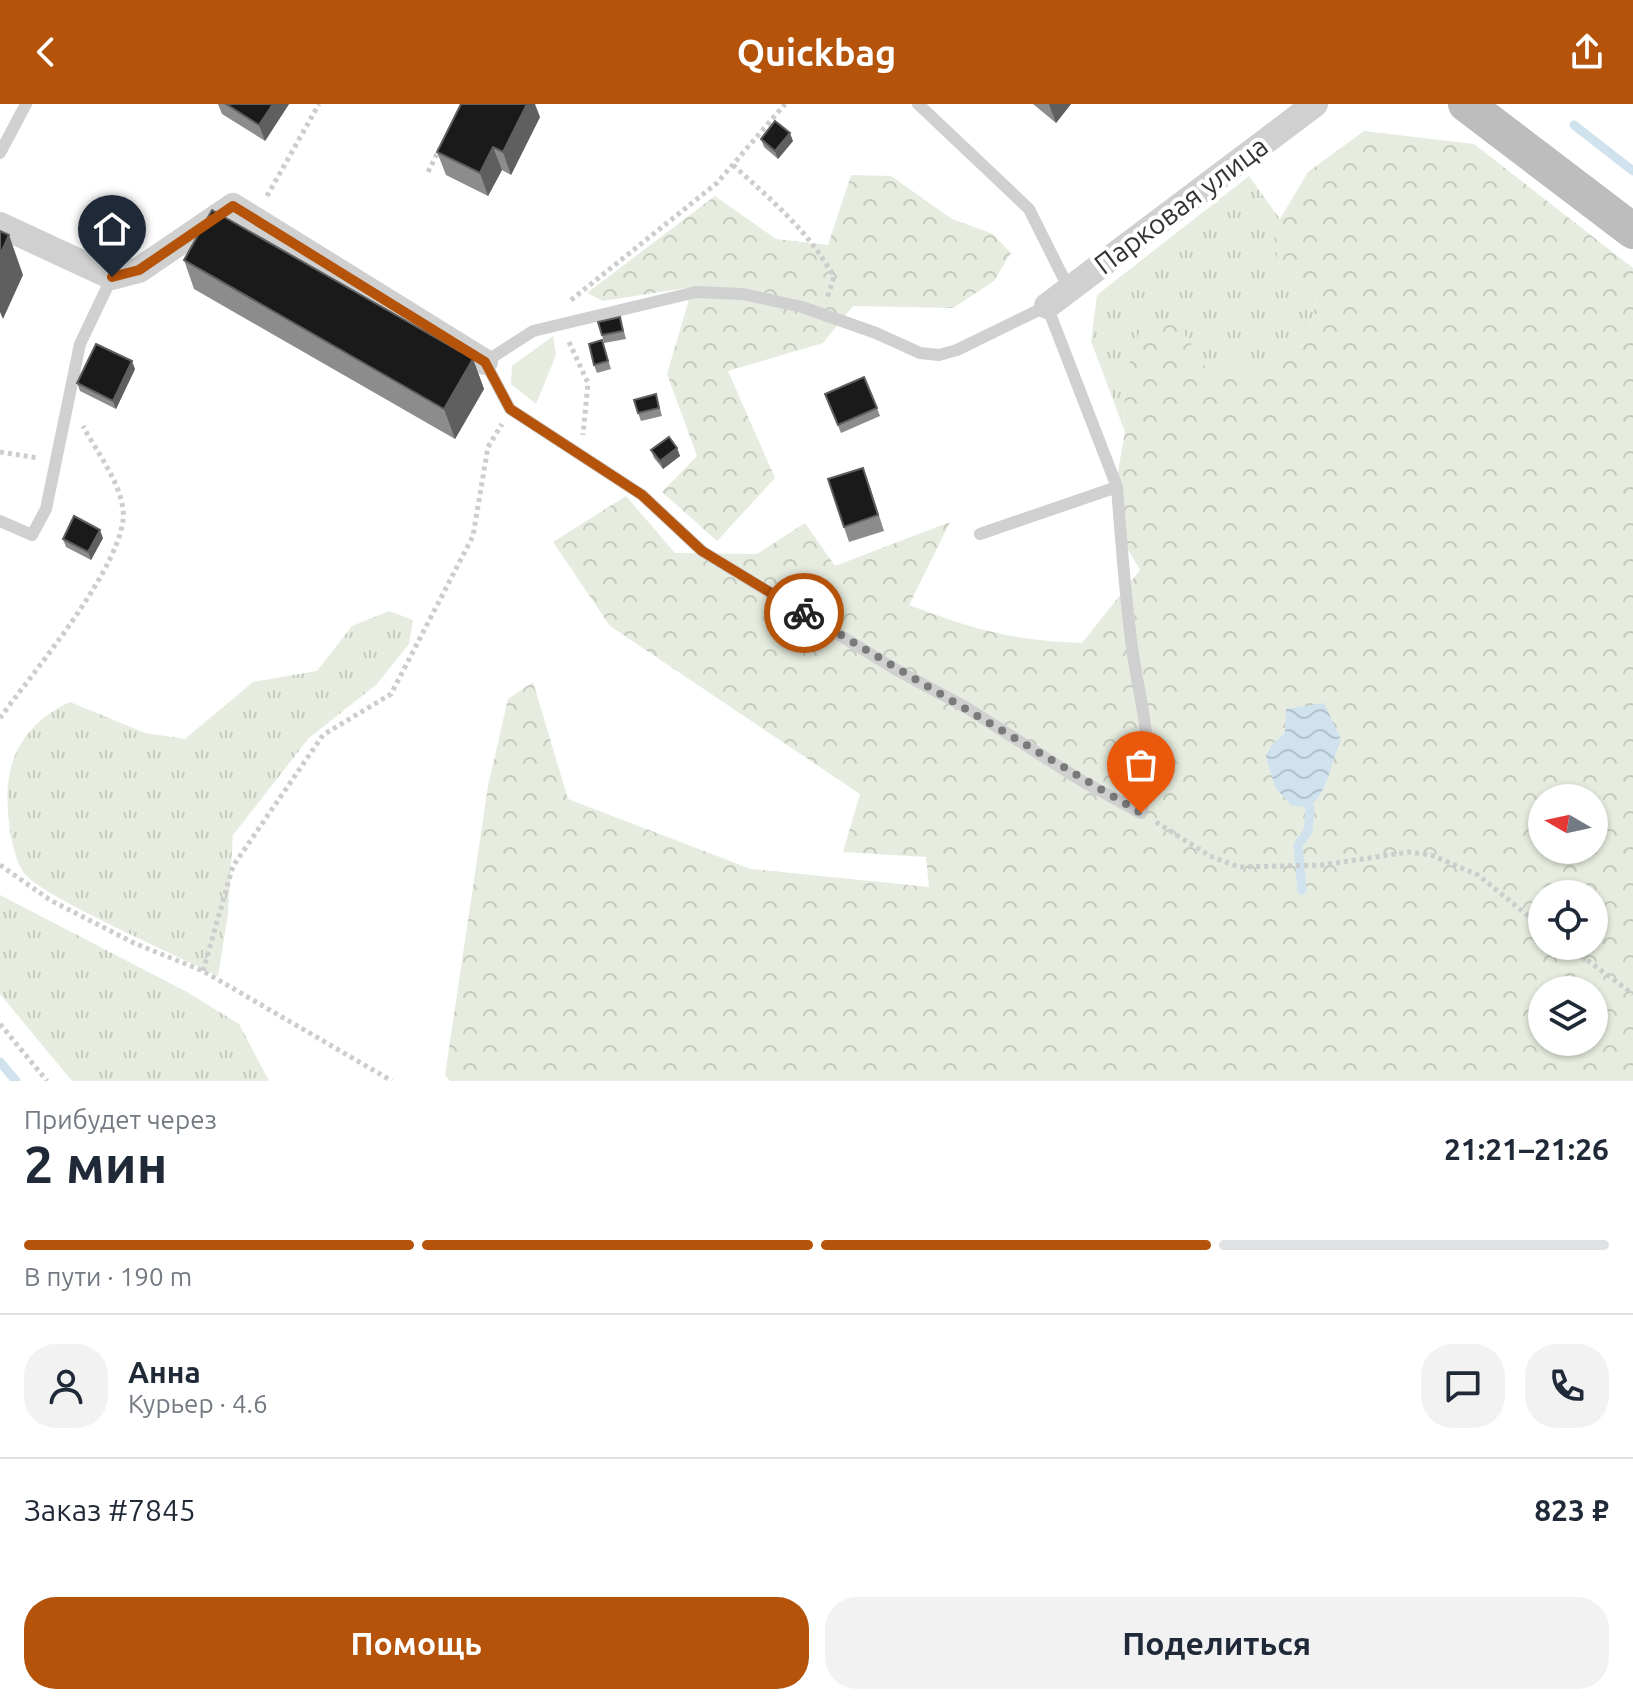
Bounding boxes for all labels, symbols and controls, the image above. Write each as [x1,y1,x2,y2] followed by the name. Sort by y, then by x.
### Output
[24,30,68,74] icon: back
[1565,30,1609,74] icon: share
[737,32,896,73] text: Quickbag
[1088,130,1273,280] street label: Парковая улица
[78,195,146,277] pin
[90,207,134,251] icon: home
[764,573,844,653] courier
[782,591,826,635] icon: bike
[1107,731,1175,813] pin
[1119,743,1163,787] icon: bag
[1528,784,1608,864] north arrow
[1528,784,1608,1056] map controls
[1528,880,1608,960] button: locate
[1528,976,1608,1056] button: layers
[24,1105,217,1134] text: Прибудет через
[1444,1132,1609,1166] text: 21:21–21:26
[24,1135,167,1193] text: 2 мин
[24,1262,192,1291] text: В пути · 190 m
[24,1344,108,1428] button: person
[1421,1344,1505,1428] button: chat
[1525,1344,1609,1428] button: phone
[128,1355,201,1389] text: Анна
[128,1389,268,1418] text: Курьер · 4.6
[24,1493,196,1527] text: Заказ #7845
[1534,1493,1609,1527] text: 823 ₽
[24,1597,809,1689] button: Помощь
[825,1597,1609,1689] button: Поделиться

